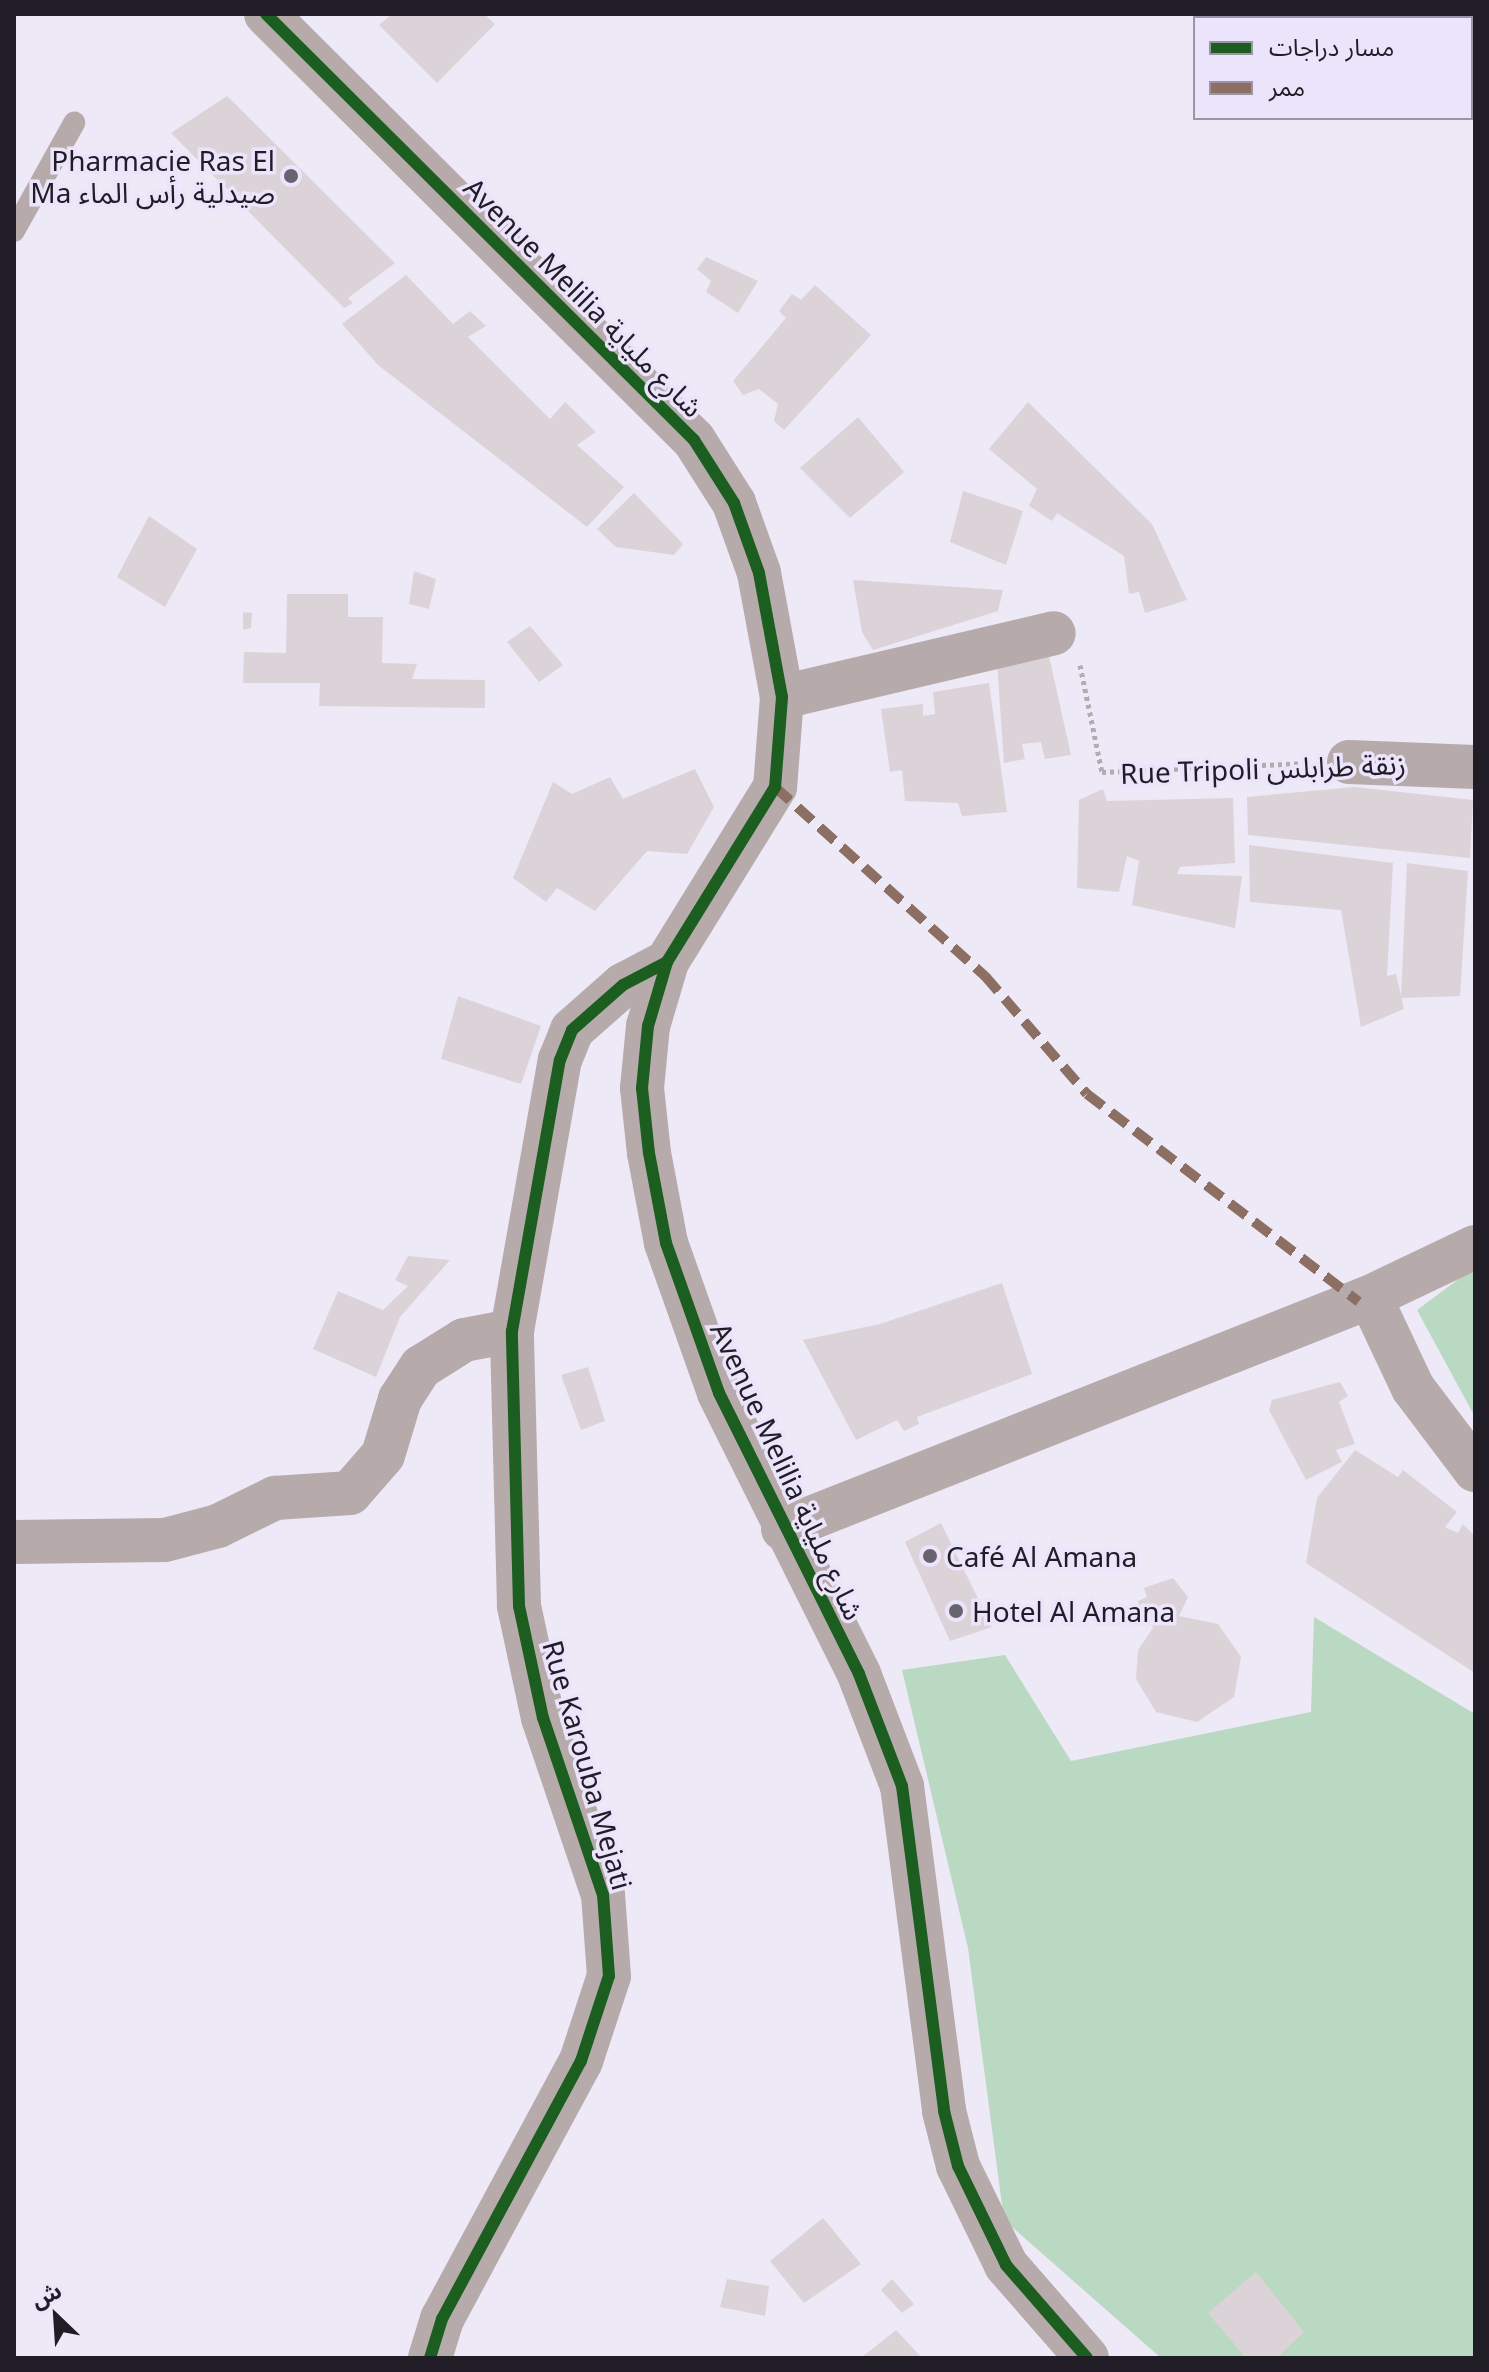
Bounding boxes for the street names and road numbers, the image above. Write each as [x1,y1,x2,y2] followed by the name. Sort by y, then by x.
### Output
[458,171,710,423] street label: Avenue Melilia شارع ملياية
[1120,746,1406,790] street label: Rue Tripoli زنقة طرابلس
[704,1317,872,1625] street label: Avenue Melilia شارع ملياية
[536,1636,640,1894] street label: Rue Karouba Mejati

